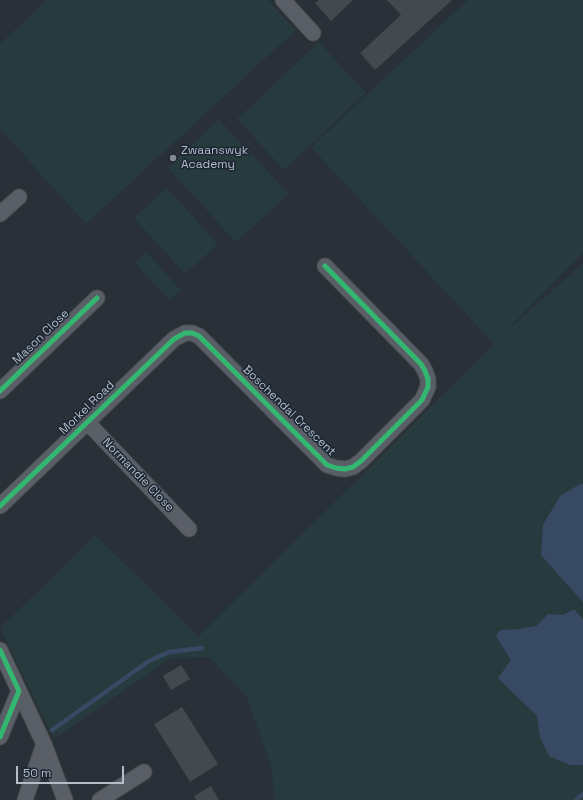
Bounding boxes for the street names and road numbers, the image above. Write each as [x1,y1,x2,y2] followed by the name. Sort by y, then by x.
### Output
[10,307,72,367] street label: Mason Close
[239,363,339,459] street label: Boschendal Crescent
[56,378,118,438] street label: Morkel Road
[99,435,177,515] street label: Normandie Close

